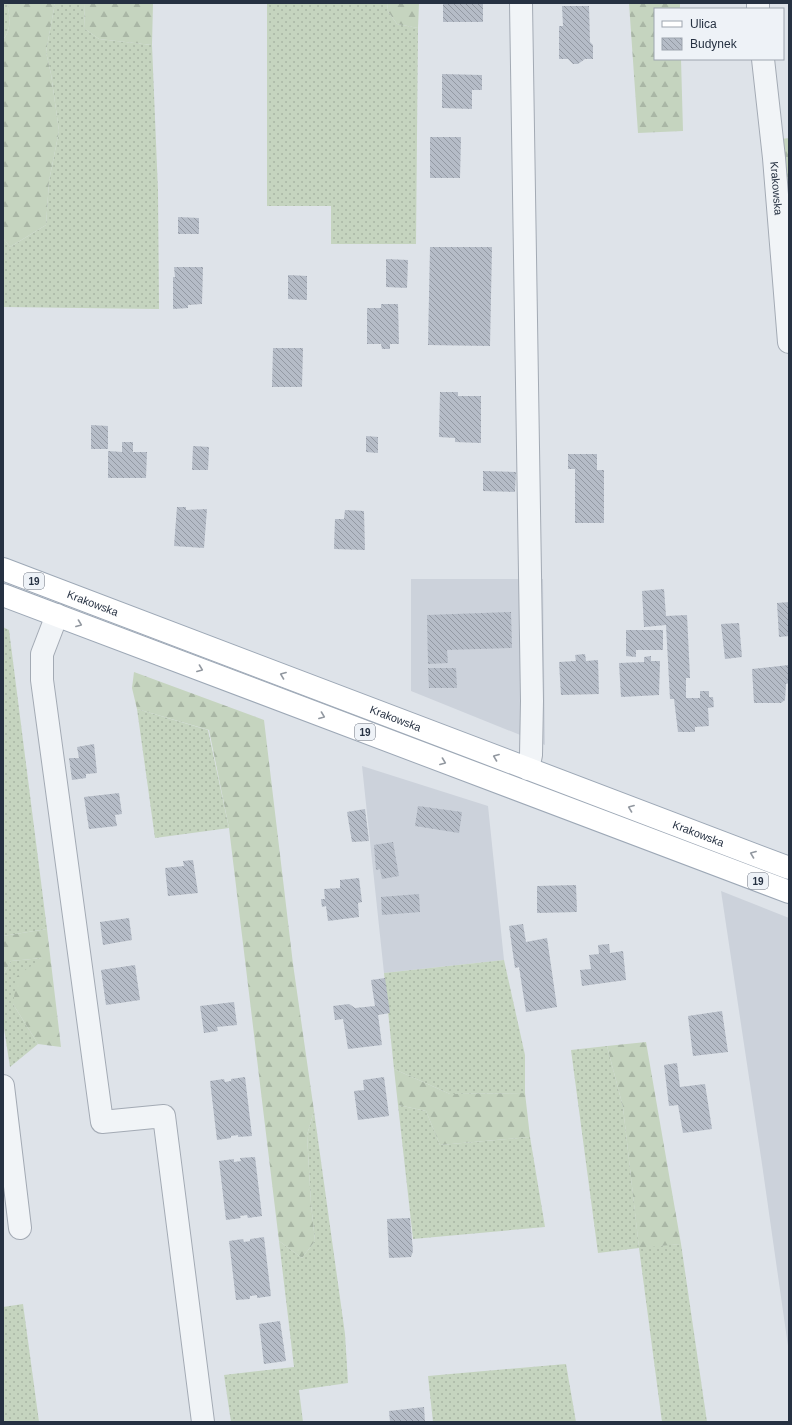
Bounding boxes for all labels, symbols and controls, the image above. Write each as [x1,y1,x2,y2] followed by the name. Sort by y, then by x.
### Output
[654,8,784,60] legend
[690,17,717,31] text: Ulica
[690,37,738,51] text: Budynek
[768,161,785,216] street label: Krakowska
[24,573,44,589] road number: 19
[65,588,121,619] street label: Krakowska
[75,619,82,627] one-way arrow
[197,665,204,673] one-way arrow
[280,672,287,680] one-way arrow
[368,703,424,734] street label: Krakowska
[318,711,325,719] one-way arrow
[355,724,375,740] road number: 19
[493,753,500,761] one-way arrow
[440,757,447,765] one-way arrow
[628,804,635,812] one-way arrow
[671,818,726,849] street label: Krakowska
[749,850,756,858] one-way arrow
[748,873,768,889] road number: 19

